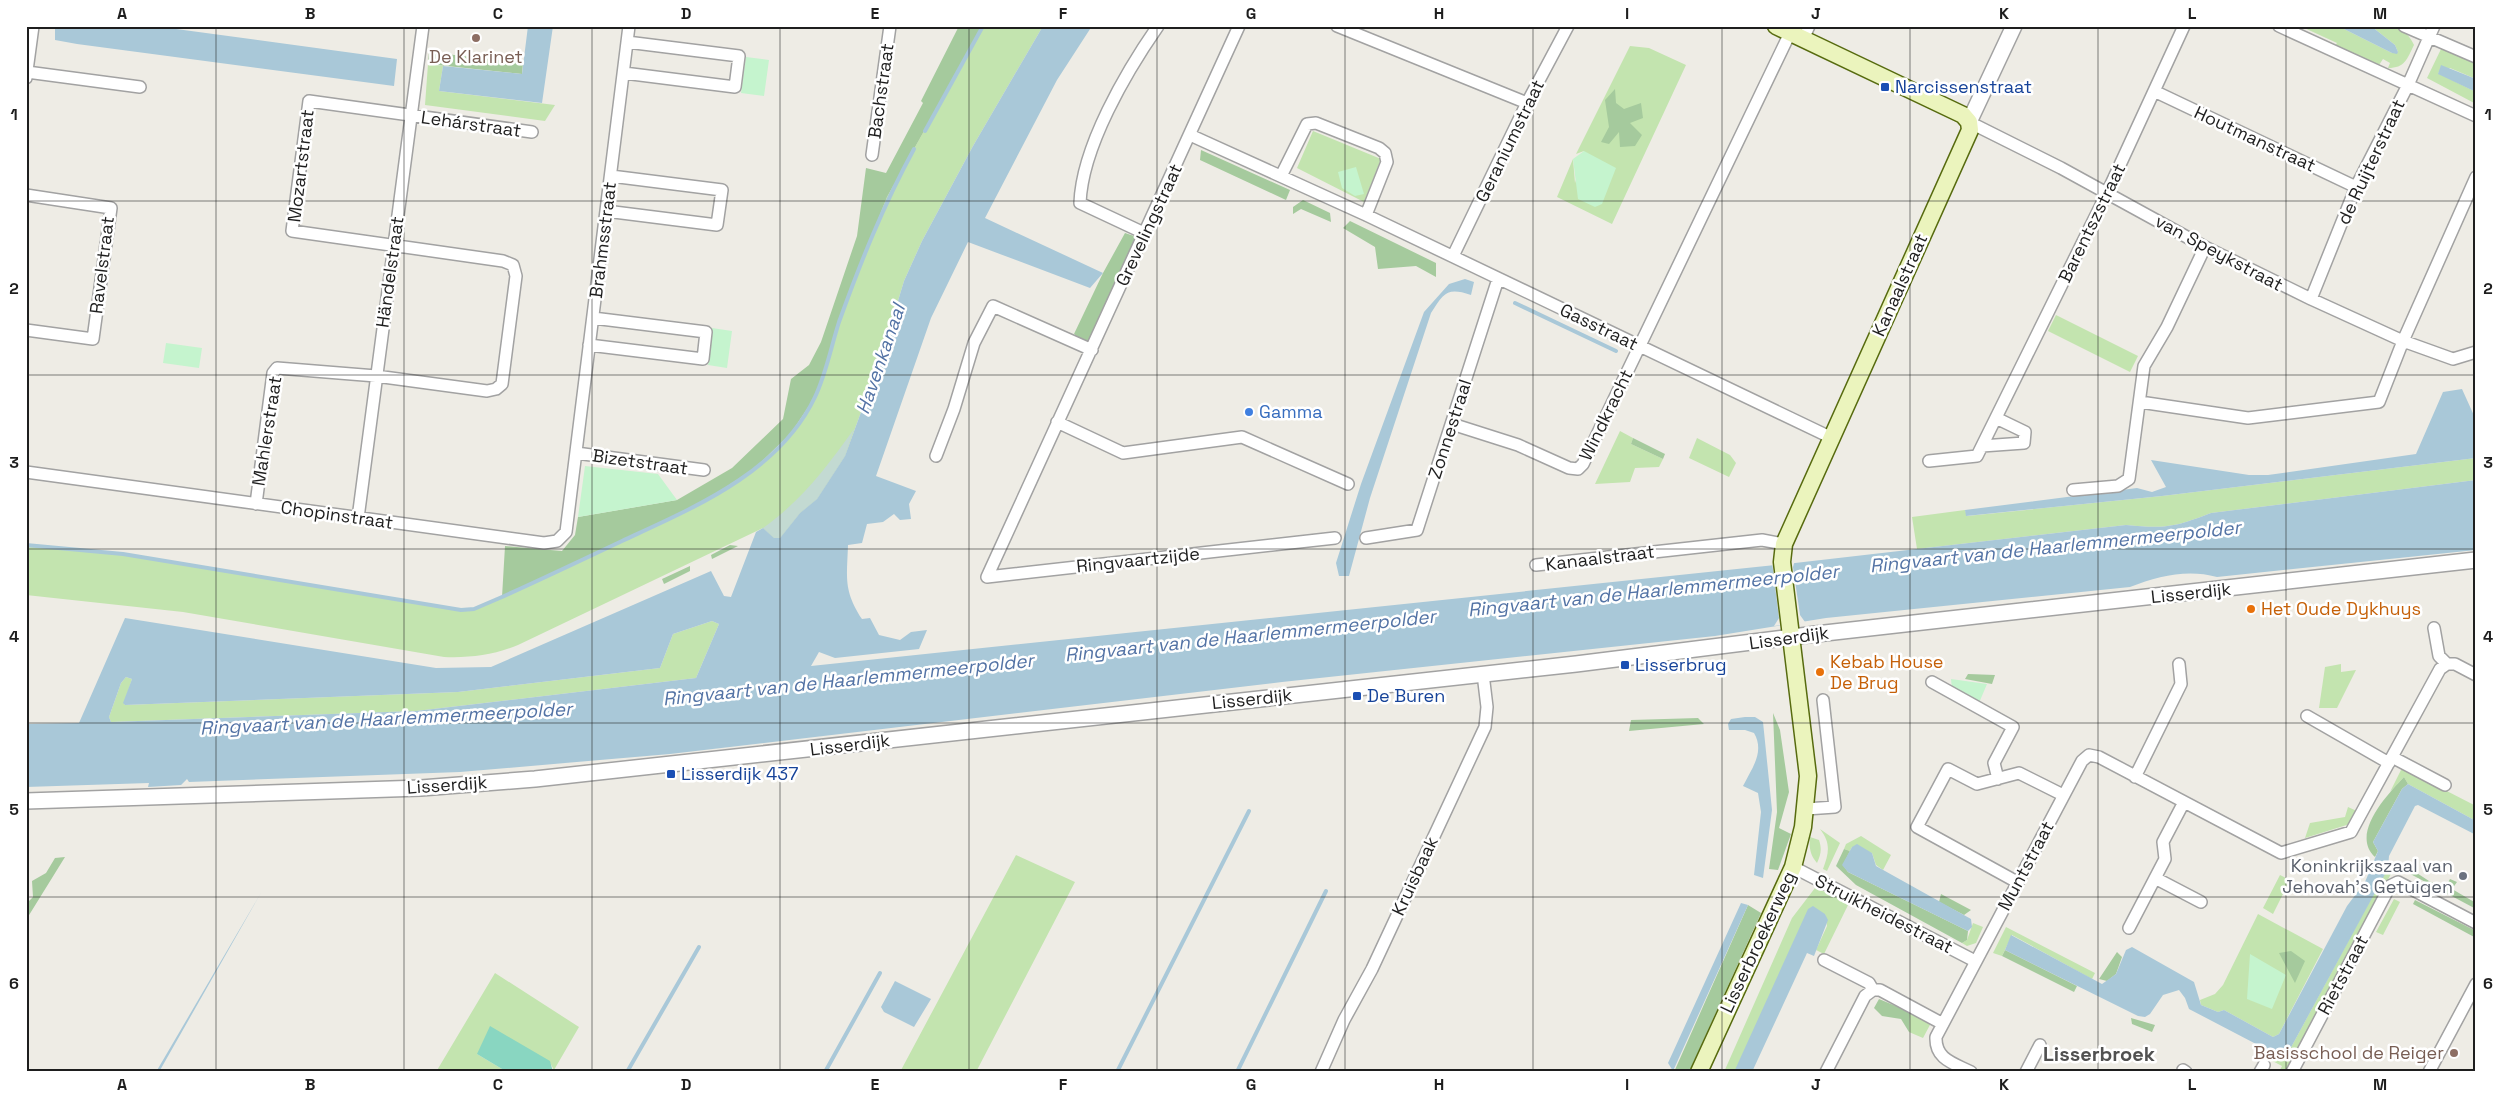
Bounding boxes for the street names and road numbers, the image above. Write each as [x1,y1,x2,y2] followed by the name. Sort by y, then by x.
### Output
[862,42,899,140] street label: Bachstraat
[1470,76,1549,206] street label: Geraniumstraat
[2331,95,2410,228] street label: de Ruijterstraat
[2191,100,2320,177] street label: Houtmanstraat
[420,105,523,142] street label: Lehárstraat
[282,108,319,224] street label: Mozartstraat
[2053,159,2130,286] street label: Barentszstraat
[1110,160,1187,290] street label: Grevelingstraat
[584,180,621,299] street label: Brahmsstraat
[2151,209,2287,296] street label: van Speykstraat
[84,215,119,315] street label: Ravelstraat
[370,215,409,329] street label: Händelstraat
[1867,230,1932,340] street label: Kanaalstraat
[1556,298,1642,355] street label: Gasstraat
[1574,365,1638,464] street label: Windkracht
[246,374,287,488] street label: Mahlerstraat
[1423,376,1476,481] street label: Zonnestraal
[591,443,689,480] street label: Bizetstraat
[279,495,395,534] street label: Chopinstraat
[1544,539,1656,576] street label: Kanaalstraat
[1075,542,1201,577] street label: Ringvaartzijde
[2150,577,2232,608] street label: Lisserdijk
[1747,620,1831,654] street label: Lisserdijk
[1211,683,1293,714] street label: Lisserdijk
[809,728,892,761] street label: Lisserdijk
[406,770,488,799] street label: Lisserdijk
[1992,817,2059,914] street label: Muntstraat
[1386,832,1443,919] street label: Kruisbaak
[1715,867,1800,1016] street label: Lisserbroekerweg
[1811,869,1957,958] street label: Struikheidestraat
[2312,931,2373,1018] street label: Rietstraat

